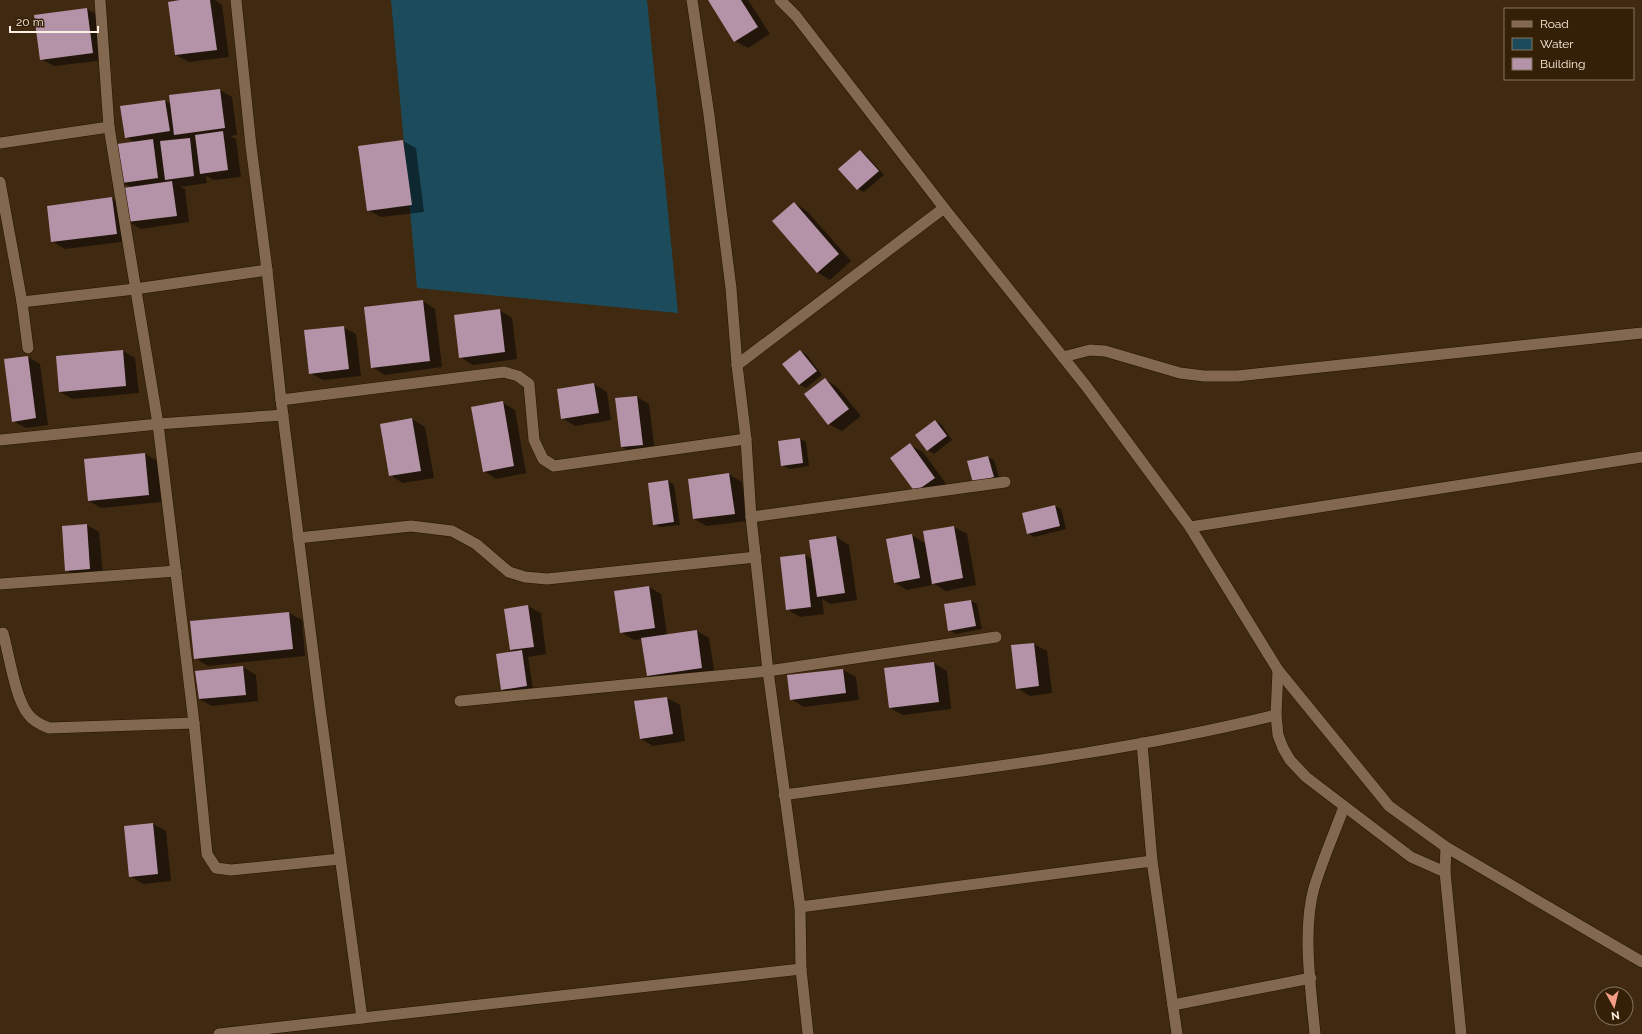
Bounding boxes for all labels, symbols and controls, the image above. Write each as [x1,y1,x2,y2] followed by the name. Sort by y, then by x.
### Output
[10,8,98,34] scale bar
[1504,8,1634,80] legend
[16,15,44,29] text: 20 m
[1540,17,1569,31] text: Road
[1540,37,1574,51] text: Water
[1540,57,1586,71] text: Building
[1594,986,1634,1026] north arrow
[1610,1008,1620,1022] text: N

